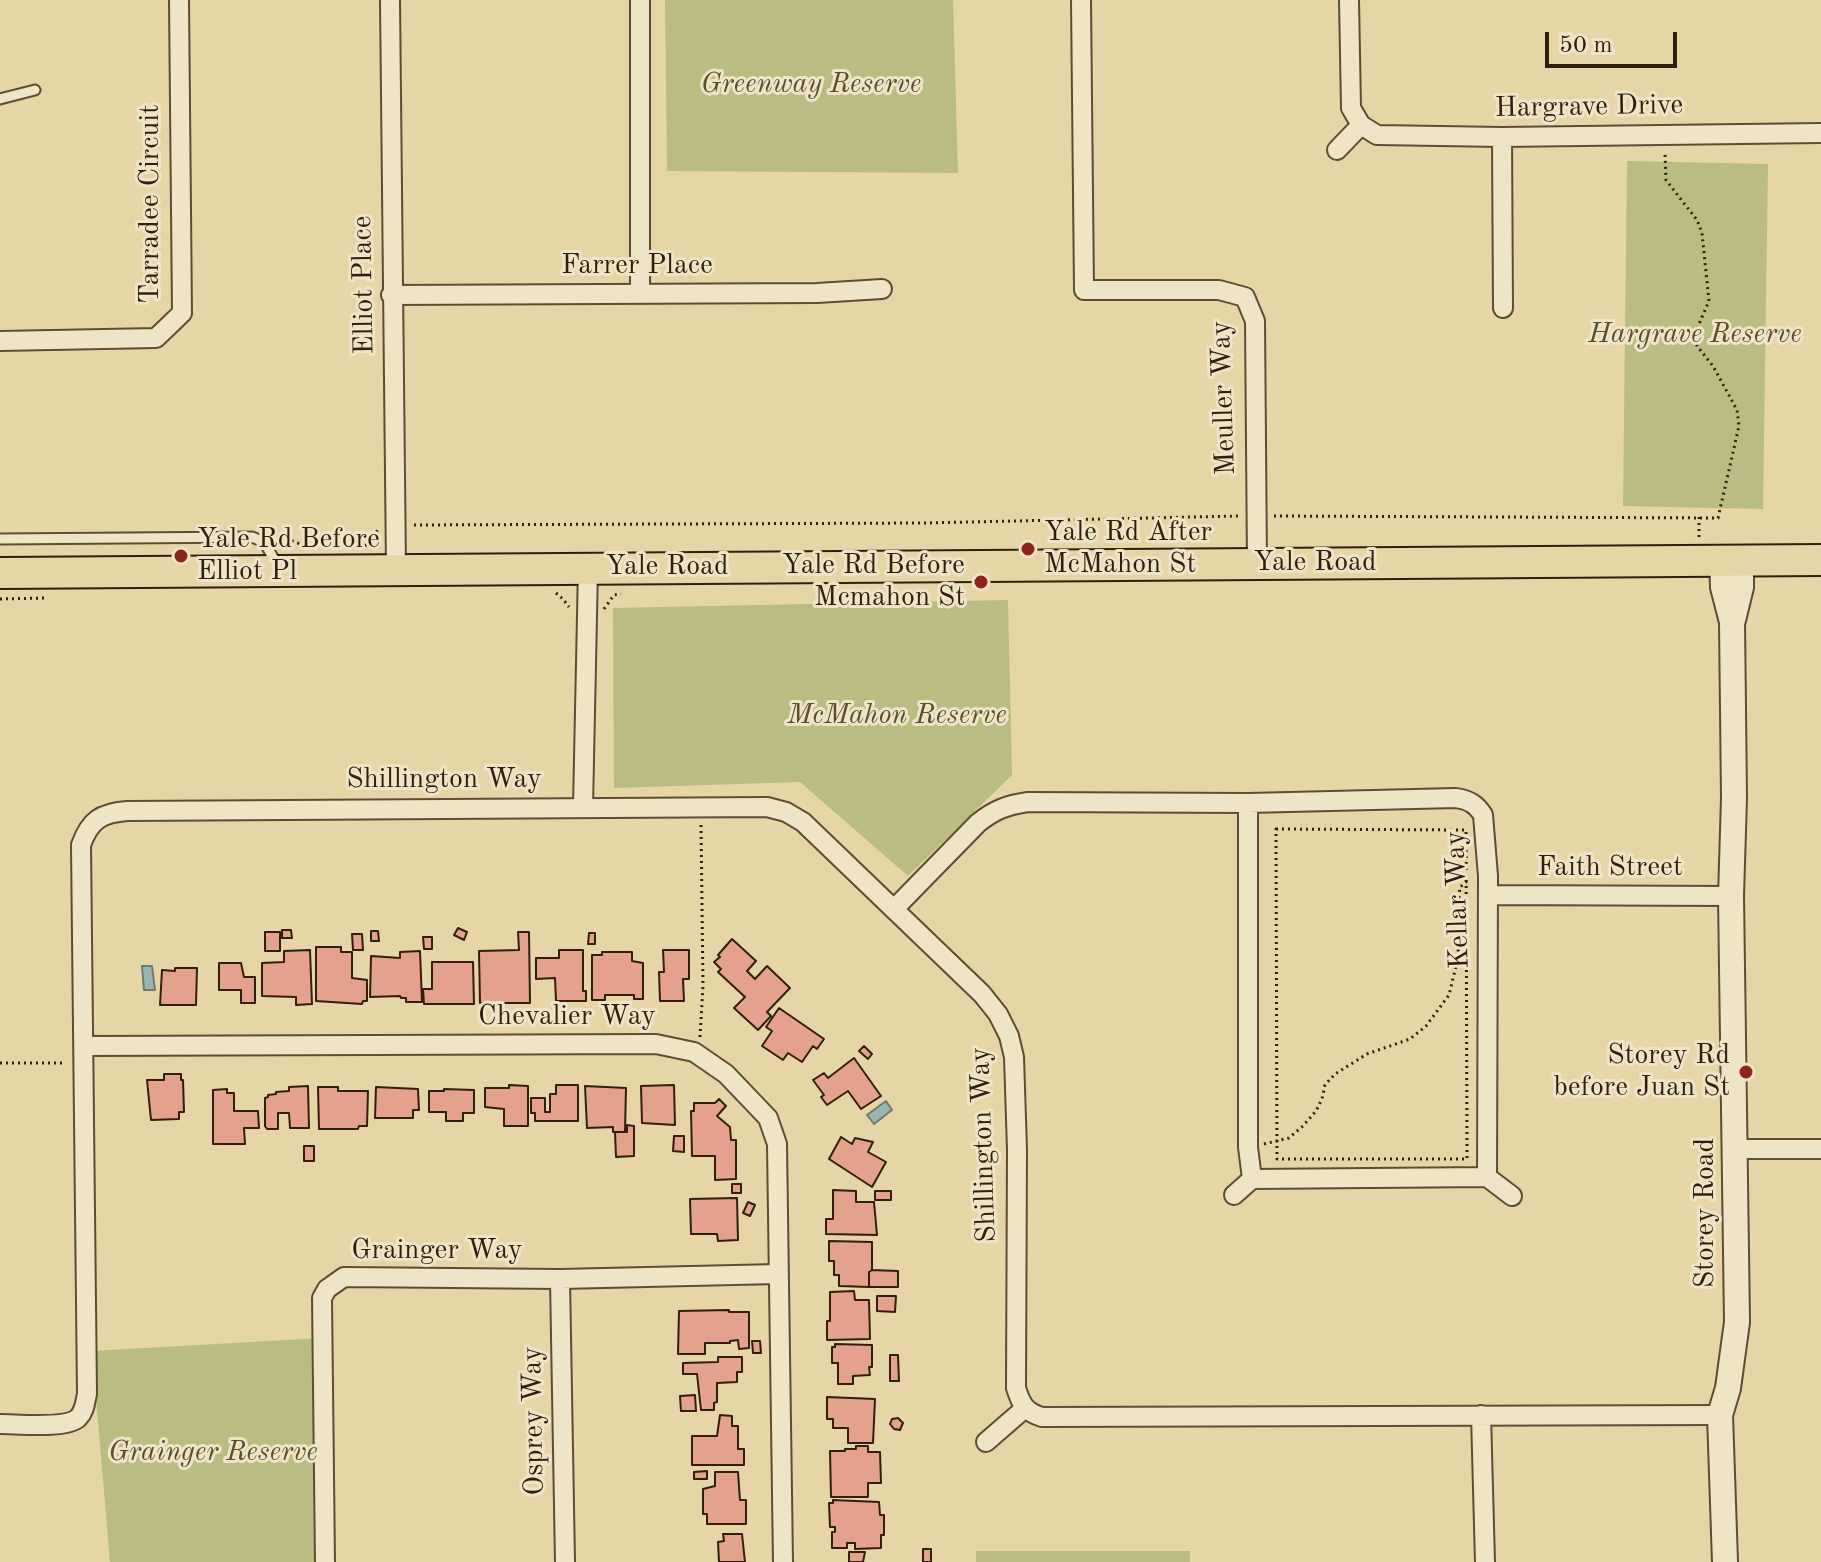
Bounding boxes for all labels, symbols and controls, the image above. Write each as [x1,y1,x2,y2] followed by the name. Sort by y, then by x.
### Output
[1549,16,1681,66] scale bar
[1559,34,1613,58] text: 50 m
[701,68,921,102] park label: Greenway Reserve
[1495,89,1683,125] street label: Hargrave Drive
[134,104,168,304] street label: Tarradee Circuit
[346,215,382,355] street label: Elliot Place
[561,249,713,283] street label: Farrer Place
[1588,318,1802,352] park label: Hargrave Reserve
[1205,320,1243,476] street label: Meuller Way
[1044,516,1212,582] place label: Yale Rd After McMahon St
[197,523,380,589] place label: Yale Rd Before Elliot Pl
[1019,540,1037,558] marker: Yale Rd After McMahon St
[1253,546,1377,580] street label: Yale Road
[172,547,190,565] marker: Yale Rd Before Elliot Pl
[782,549,965,615] place label: Yale Rd Before Mcmahon St
[605,550,729,584] street label: Yale Road
[972,573,990,591] marker: Yale Rd Before Mcmahon St
[787,699,1007,733] park label: McMahon Reserve
[346,763,542,797] street label: Shillington Way
[1439,830,1477,970] street label: Kellar Way
[1537,851,1683,885] street label: Faith Street
[478,1000,656,1034] street label: Chevalier Way
[1553,1039,1730,1105] place label: Storey Rd before Juan St
[964,1047,1004,1243] street label: Shillington Way
[1737,1063,1755,1081] marker: Storey Rd before Juan St
[1689,1138,1723,1288] street label: Storey Road
[351,1234,523,1268] street label: Grainger Way
[516,1346,552,1496] street label: Osprey Way
[108,1436,318,1470] park label: Grainger Reserve

